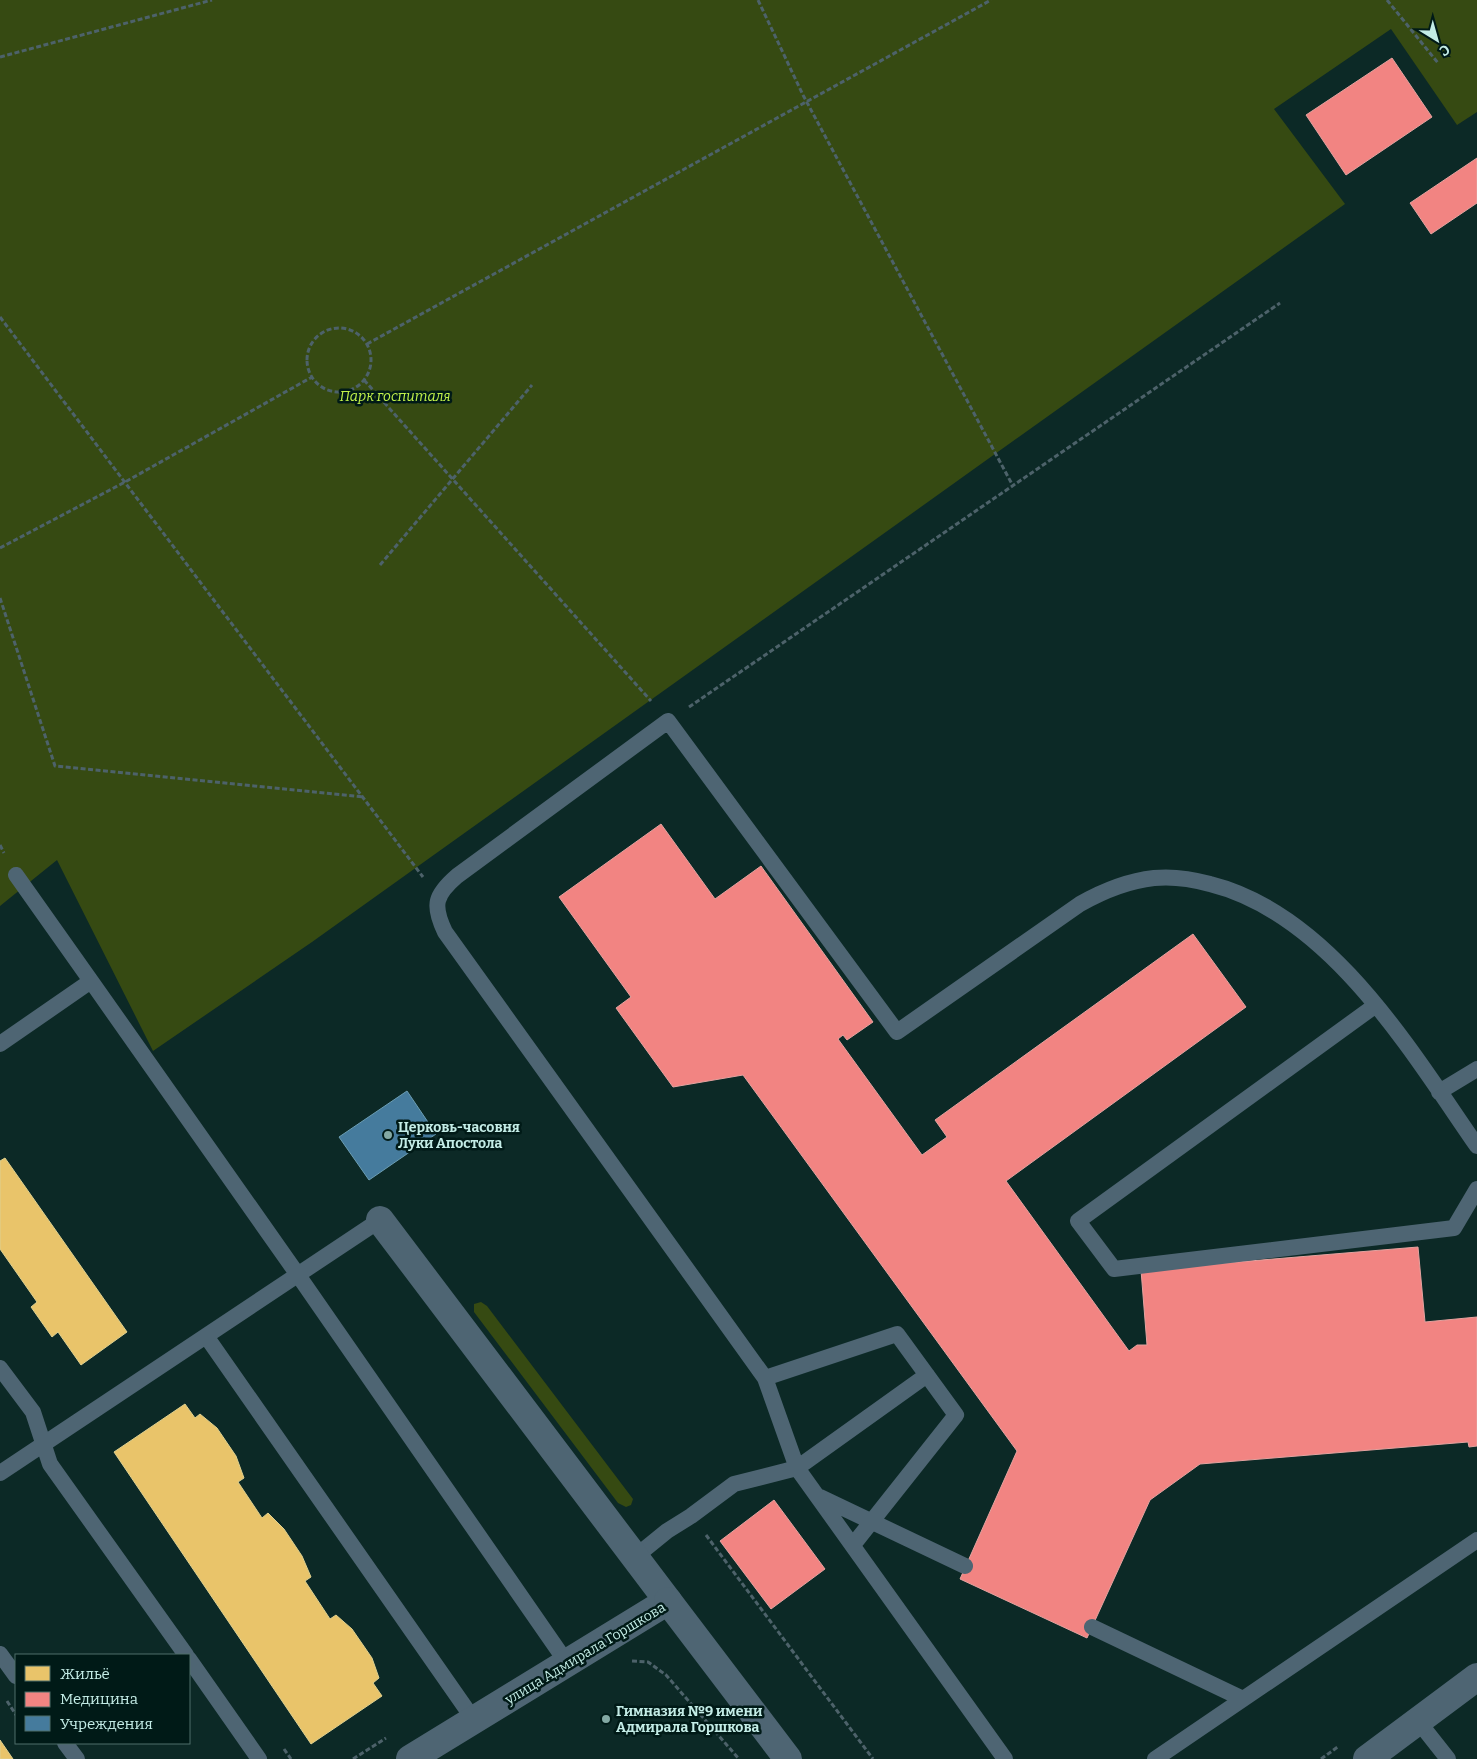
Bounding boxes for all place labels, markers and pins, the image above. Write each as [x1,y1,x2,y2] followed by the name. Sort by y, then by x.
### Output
[398,1119,520,1152] place label: Церковь-часовня Луки Апостола
[382,1129,394,1141] marker: Церковь-часовня Луки Апостола
[616,1703,763,1736] place label: Гимназия №9 имени Адмирала Горшкова
[600,1713,612,1725] marker: Гимназия №9 имени Адмирала Горшкова

